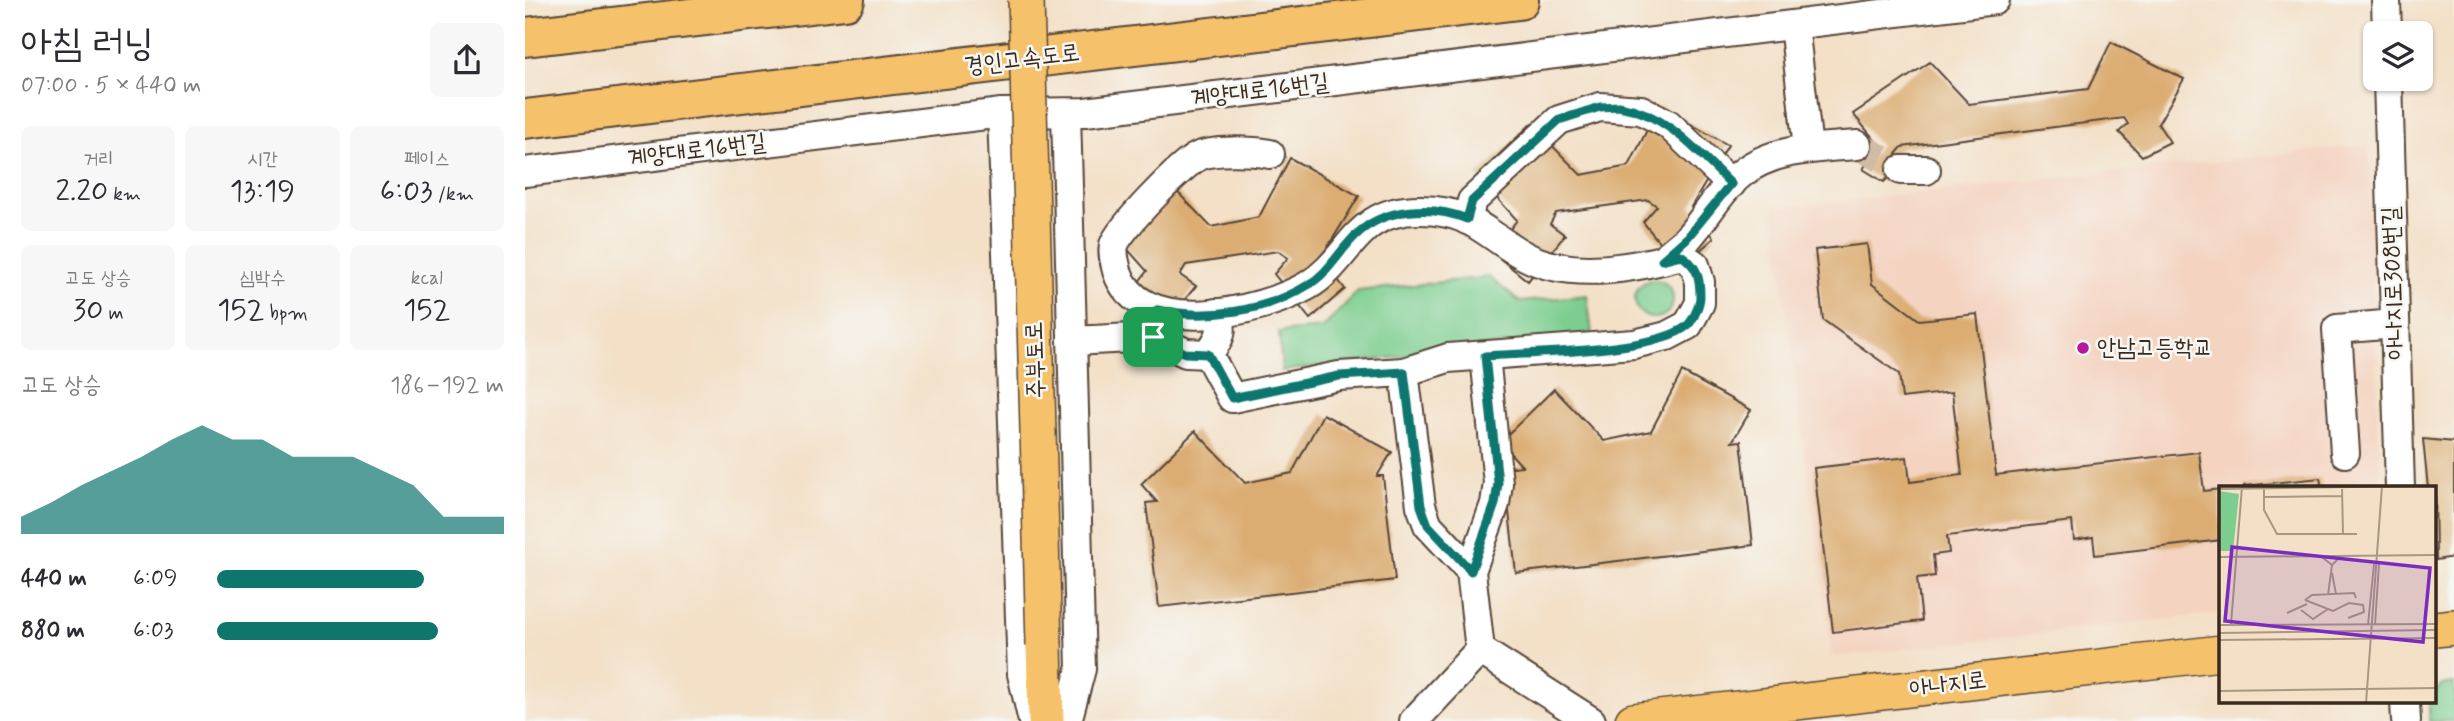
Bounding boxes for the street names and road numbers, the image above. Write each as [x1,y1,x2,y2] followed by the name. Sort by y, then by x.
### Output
[963,38,1081,82] street label: 경인고속도로
[1189,67,1331,115] street label: 계양대로16번길
[626,127,768,175] street label: 계양대로16번길
[2376,206,2412,360] street label: 아나지로308번길
[1019,321,1053,399] street label: 주부토로
[1908,665,1988,705] street label: 아나지로

